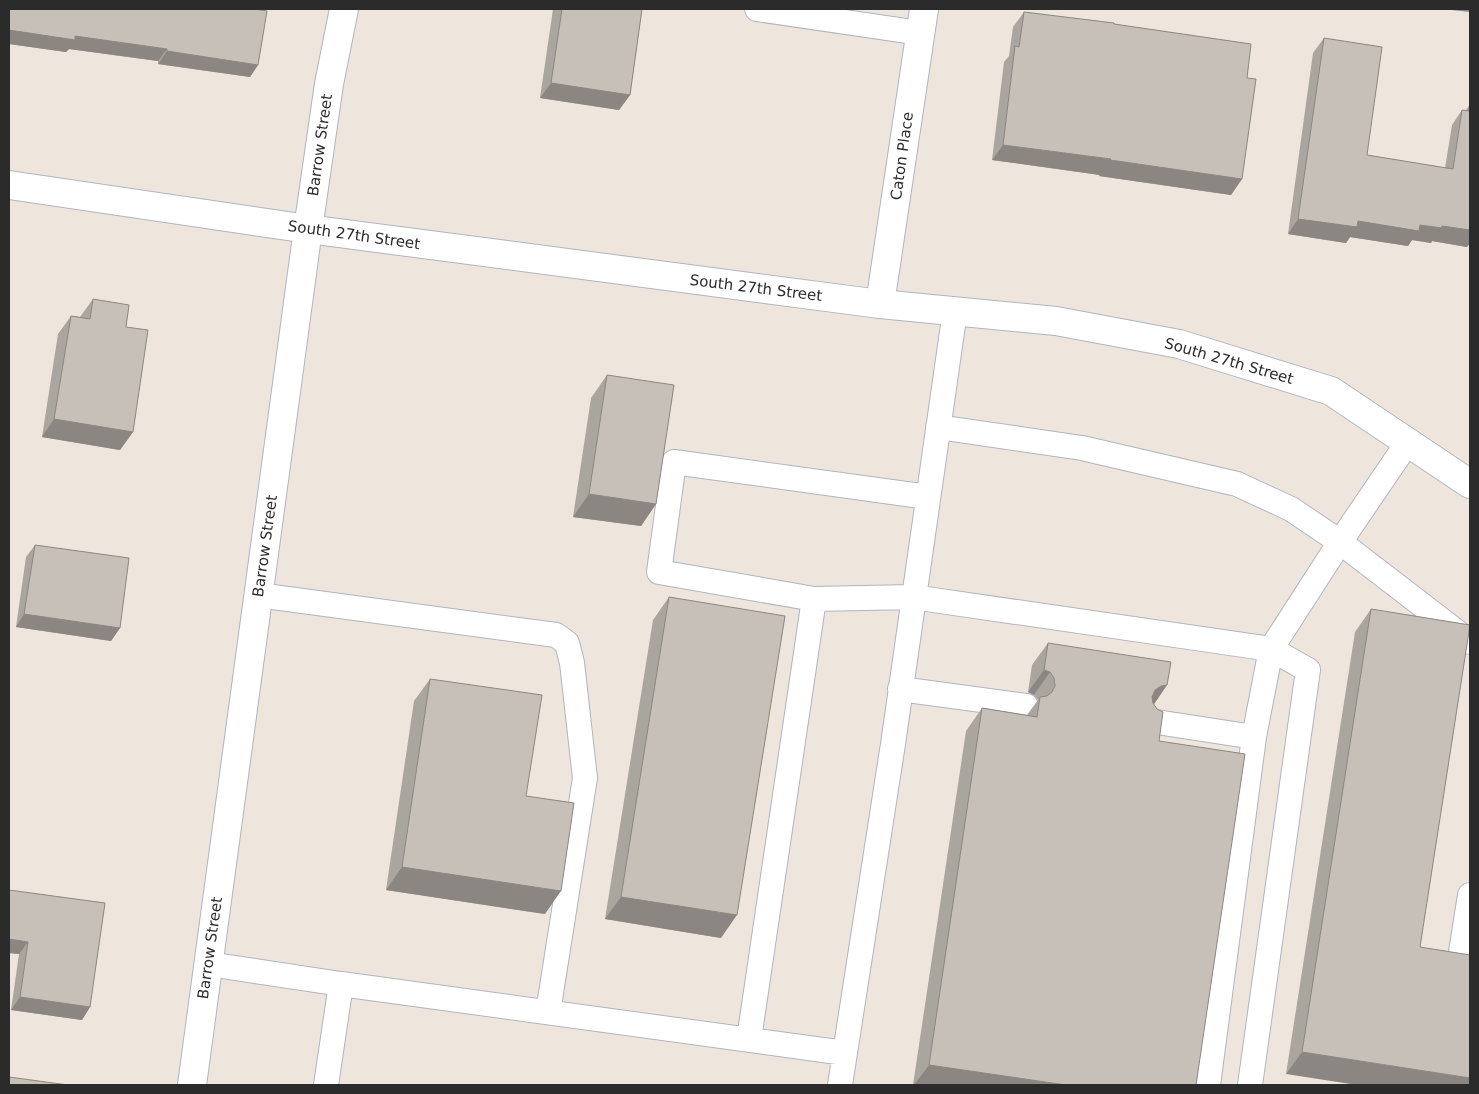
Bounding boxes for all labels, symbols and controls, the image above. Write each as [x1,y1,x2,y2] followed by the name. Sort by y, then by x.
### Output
[304,93,336,197] street label: Barrow Street
[887,111,917,201] street label: Caton Place
[287,217,421,253] street label: South 27th Street
[689,271,823,305] street label: South 27th Street
[1163,334,1296,388] street label: South 27th Street
[249,494,281,598] street label: Barrow Street
[194,896,226,1000] street label: Barrow Street

